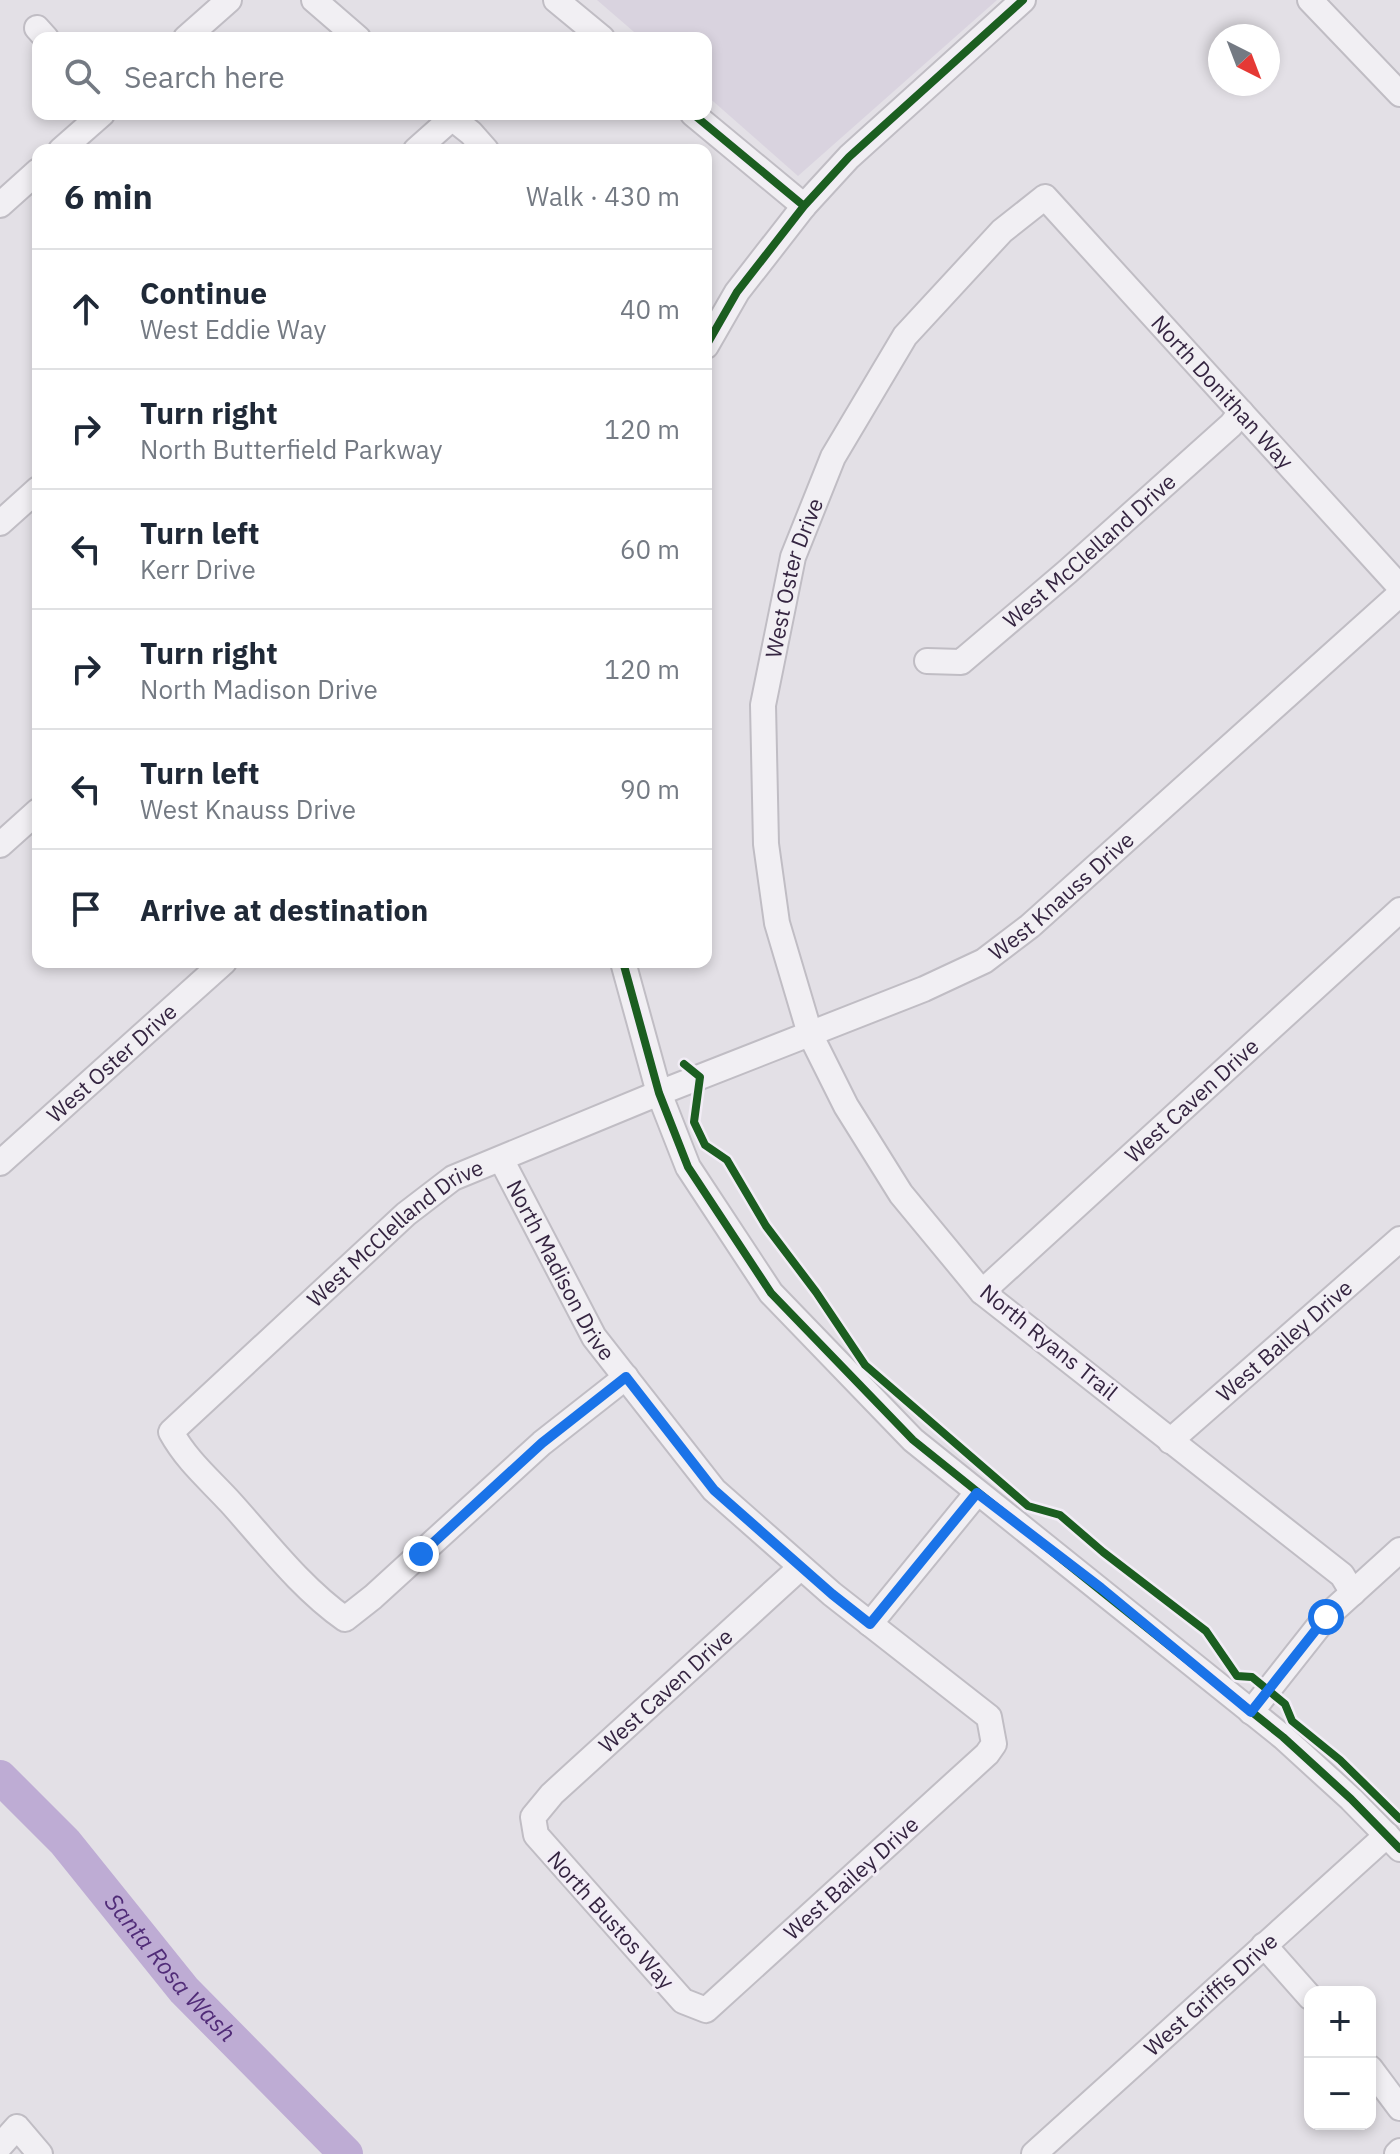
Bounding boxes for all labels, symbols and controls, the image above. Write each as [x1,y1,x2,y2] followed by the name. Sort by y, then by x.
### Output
[1208,24,1280,96] north arrow
[32,32,712,120] search box
[60,54,104,98] icon: search
[124,57,285,96] text: Search here
[64,174,153,218] text: 6 min
[526,179,680,213] text: Walk · 430 m
[140,273,267,312] text: Continue
[64,287,108,331] icon: ahead
[620,292,680,326] text: 40 m
[1145,309,1300,475] street label: North Donithan Way
[140,312,326,346] text: West Eddie Way
[140,393,278,432] text: Turn right
[64,407,108,451] icon: right
[604,412,680,446] text: 120 m
[140,432,443,466] text: North Butterfield Parkway
[997,467,1182,634] street label: West McClelland Drive
[758,493,829,660] street label: West Oster Drive
[140,513,259,552] text: Turn left
[64,527,108,571] icon: left
[620,532,680,566] text: 60 m
[140,552,256,586] text: Kerr Drive
[140,633,278,672] text: Turn right
[64,647,108,691] icon: right
[604,652,680,686] text: 120 m
[140,672,378,706] text: North Madison Drive
[140,753,259,792] text: Turn left
[64,767,108,811] icon: left
[620,772,680,806] text: 90 m
[140,792,356,826] text: West Knauss Drive
[983,825,1140,966] street label: West Knauss Drive
[64,887,108,931] icon: arrive
[140,890,428,929] text: Arrive at destination
[40,997,182,1128] street label: West Oster Drive
[1118,1031,1264,1169] street label: West Caven Drive
[300,1152,487,1313] street label: West McClelland Drive
[500,1175,622,1366] street label: North Madison Drive
[1210,1273,1358,1408] street label: West Bailey Drive
[974,1277,1124,1406] street label: North Ryans Trail
[403,1536,439,1572] route end
[1308,1599,1344,1635] route start
[592,1622,738,1759] street label: West Caven Drive
[777,1809,924,1946] street label: West Bailey Drive
[541,1844,681,1995] street label: North Bustos Way
[98,1887,243,2048] water label: Santa Rosa Wash
[1137,1926,1283,2062] street label: West Griffis Drive
[1304,1986,1376,2130] map controls
[1304,1986,1376,2058] button: +
[1304,2058,1376,2130] button: −

